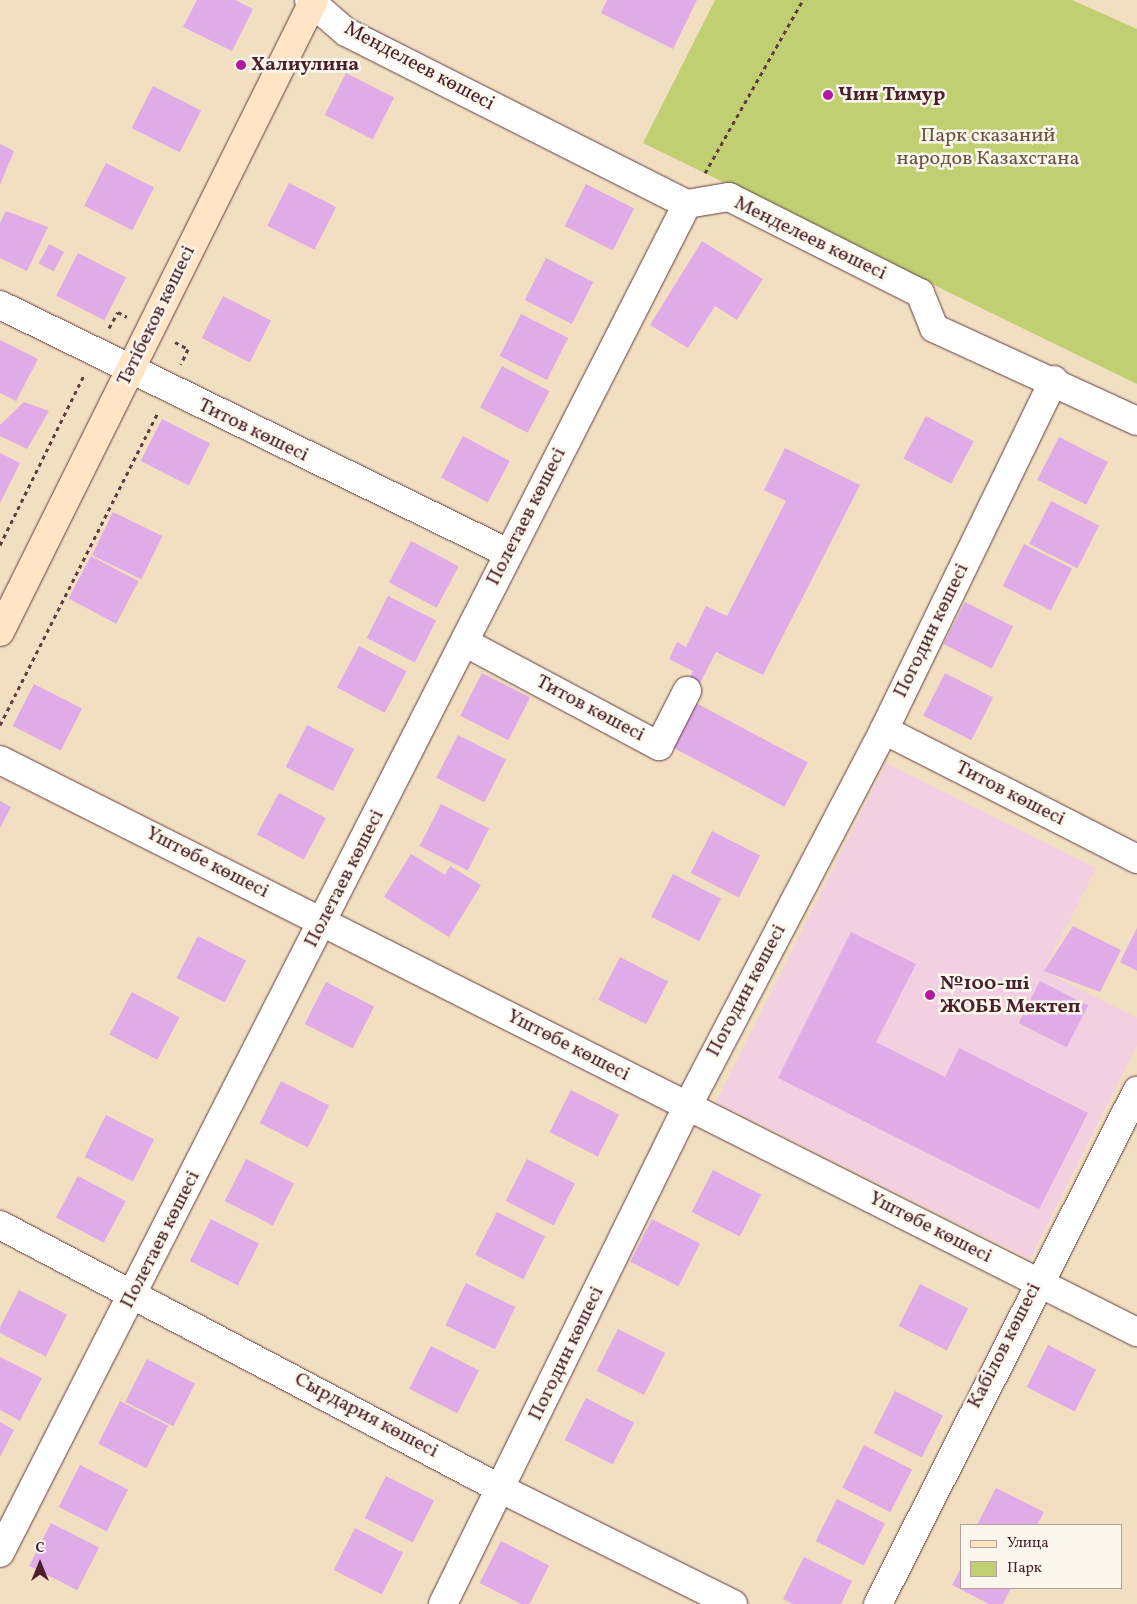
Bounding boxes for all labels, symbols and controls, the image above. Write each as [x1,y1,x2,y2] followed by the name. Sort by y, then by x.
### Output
[340,17,498,117] street label: Менделеев көшесі
[251,53,359,77] place label: Халиулина
[235,59,247,71] marker: Халиулина
[838,83,946,107] place label: Чин Тимур
[822,89,834,101] marker: Чин Тимур
[897,124,1079,171] park label: Парк сказаний народов Казахстана
[730,192,890,286] street label: Менделеев көшесі
[113,242,201,390] street label: Тәтібеков көшесі
[194,394,312,468] street label: Титов көшесі
[482,444,572,590] street label: Полетаев көшесі
[889,560,975,702] street label: Погодин көшесі
[531,670,649,748] street label: Титов көшесі
[951,756,1069,832] street label: Титов көшесі
[300,806,390,952] street label: Полетаев көшесі
[142,822,272,904] street label: Үштөбе көшесі
[702,921,792,1061] street label: Погодин көшесі
[940,972,1081,1019] place label: №100-ші ЖОББ Мектеп
[924,989,936,1001] marker: №100-ші ЖОББ Мектеп
[503,1005,633,1087] street label: Үштөбе көшесі
[116,1167,206,1313] street label: Полетаев көшесі
[865,1187,995,1269] street label: Үштөбе көшесі
[963,1279,1047,1413] street label: Кабілов көшесі
[524,1283,610,1425] street label: Погодин көшесі
[290,1368,442,1464] street label: Сырдария көшесі
[960,1524,1122,1589] legend
[1007,1533,1049,1554] text: Улица
[15,1539,65,1589] north arrow
[35,1539,45,1558] text: С
[1007,1558,1042,1579] text: Парк

